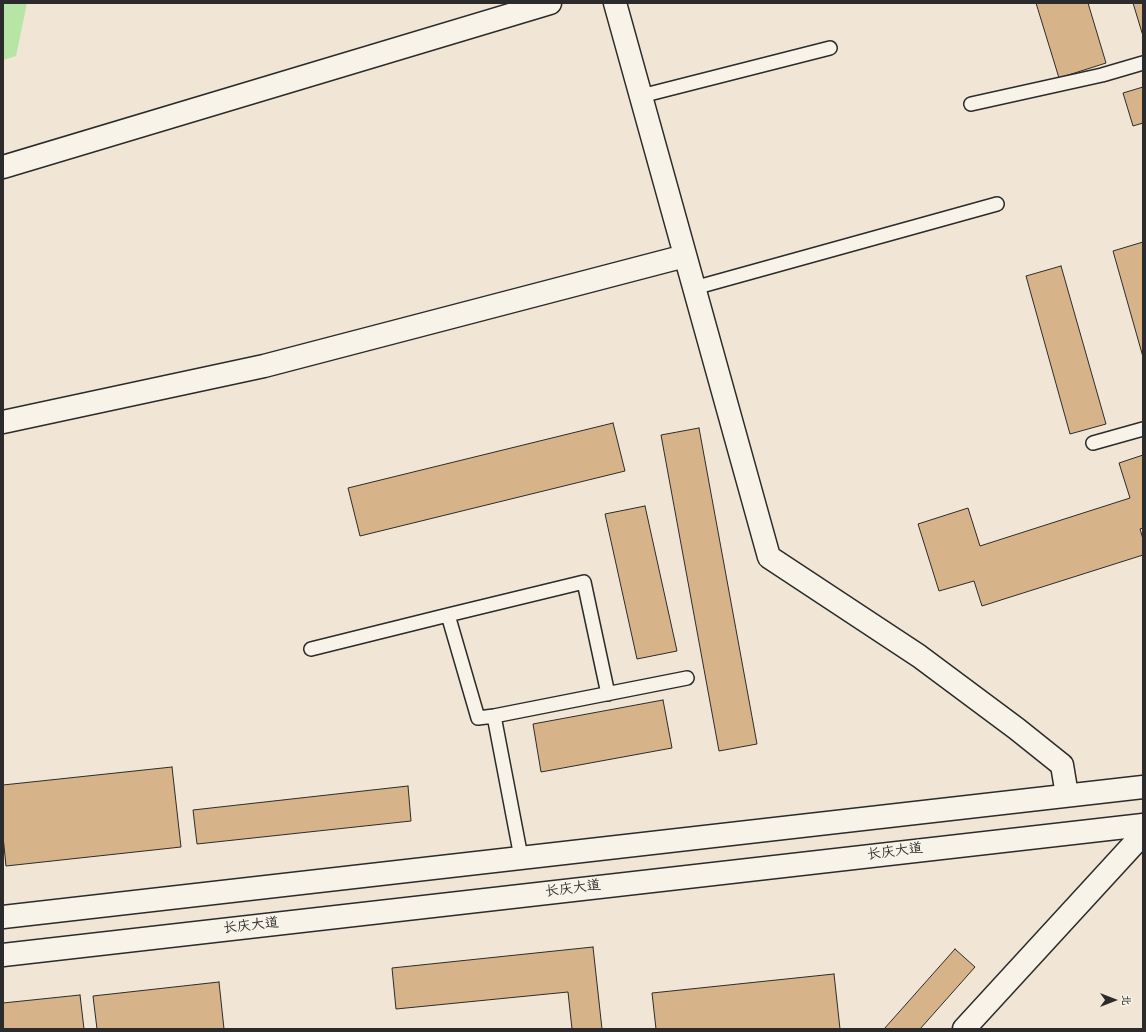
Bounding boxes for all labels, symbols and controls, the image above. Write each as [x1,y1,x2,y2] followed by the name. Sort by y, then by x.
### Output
[866,841,924,865] street label: 长庆大道
[544,878,602,902] street label: 长庆大道
[222,916,280,938] street label: 长庆大道
[1094,980,1134,1020] north arrow
[1117,995,1135,1006] text: 北

